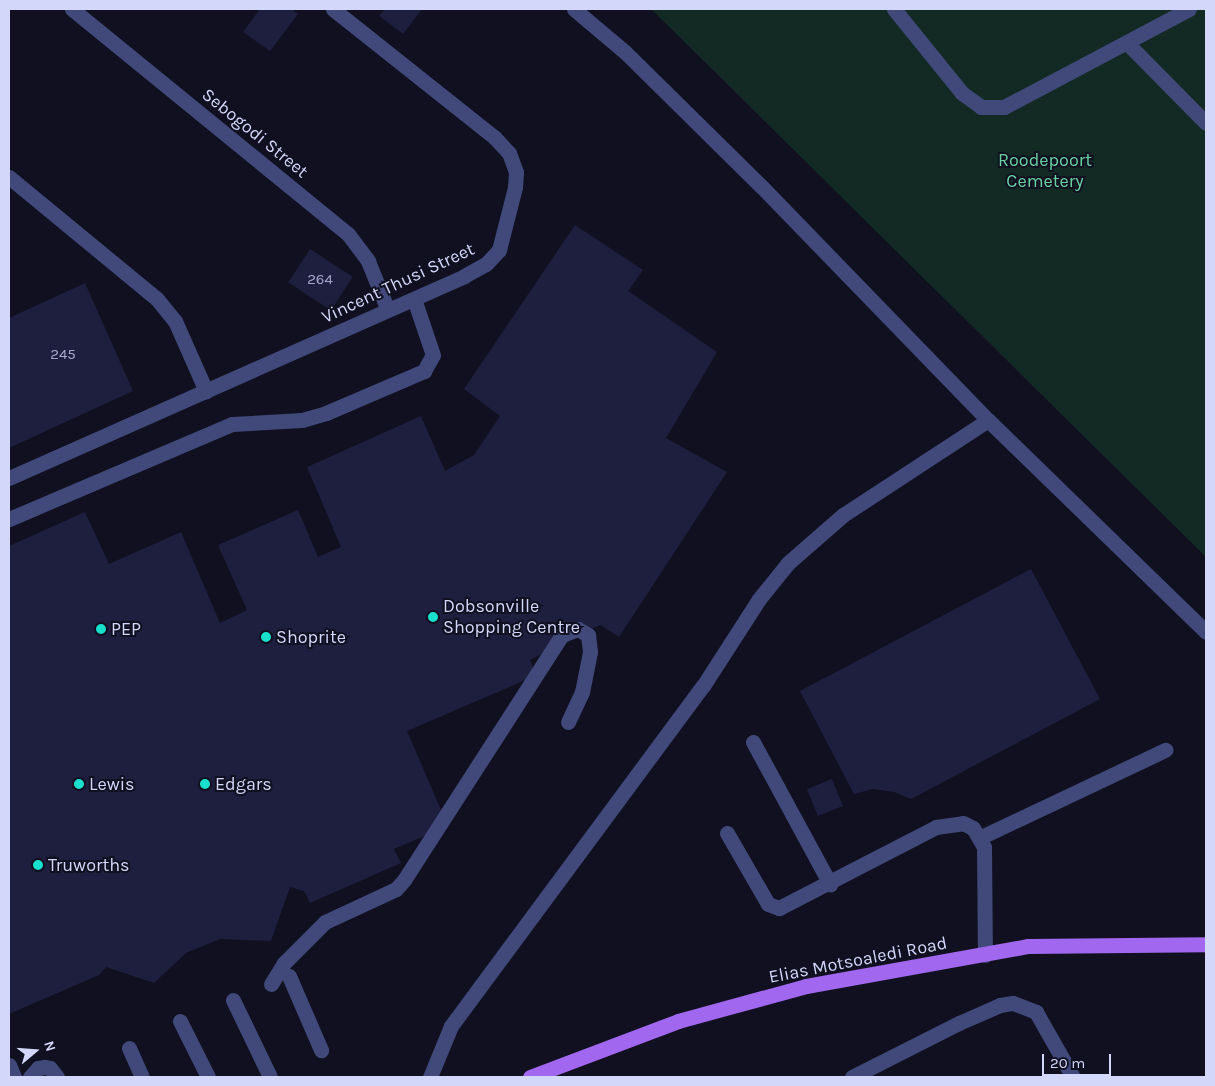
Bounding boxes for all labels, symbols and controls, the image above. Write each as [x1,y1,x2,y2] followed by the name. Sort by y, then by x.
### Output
[198,84,312,182] street label: Sebogodi Street
[998,150,1092,192] park label: Roodepoort Cemetery
[318,238,478,328] street label: Vincent Thusi Street
[307,271,333,289] house number: 264
[50,346,76,364] house number: 245
[443,596,580,638] place label: Dobsonville Shopping Centre
[427,611,439,623] marker: Dobsonville Shopping Centre
[111,618,141,640] place label: PEP
[95,623,107,635] marker: PEP
[276,626,346,648] place label: Shoprite
[260,631,272,643] marker: Shoprite
[89,773,135,795] place label: Lewis
[215,773,272,795] place label: Edgars
[73,778,85,790] marker: Lewis
[199,778,211,790] marker: Edgars
[48,854,130,876] place label: Truworths
[32,859,44,871] marker: Truworths
[767,932,949,988] street label: Elias Motsoaledi Road
[10,1026,60,1076] north arrow
[40,1039,59,1054] text: N
[1045,1044,1114,1076] scale bar
[1050,1054,1085,1072] text: 20 m

